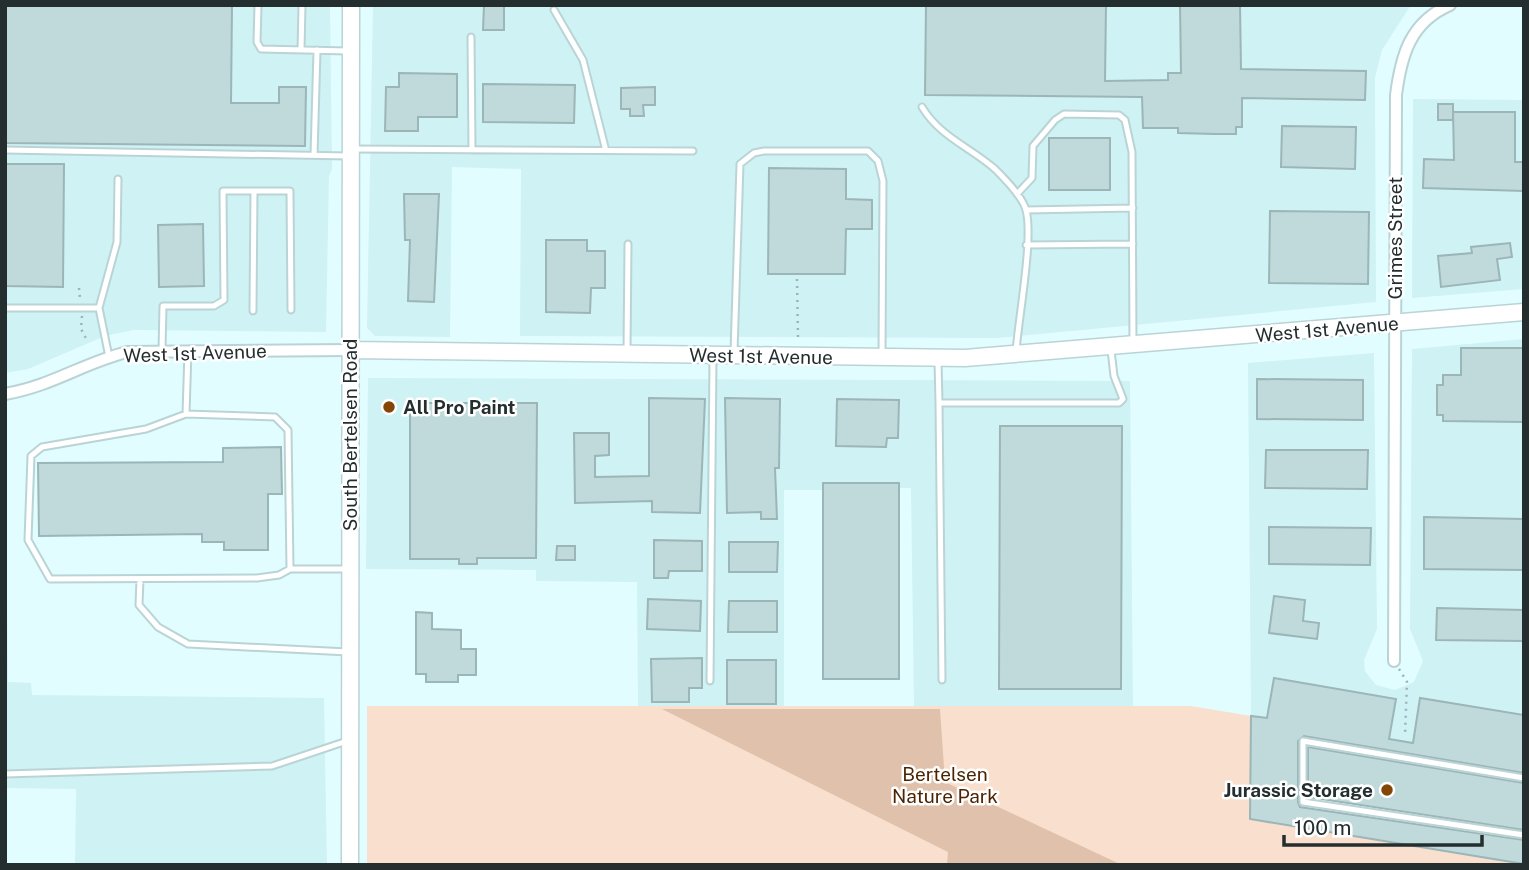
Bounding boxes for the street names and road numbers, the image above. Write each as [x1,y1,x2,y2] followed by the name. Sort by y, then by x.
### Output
[1384,177,1406,299] street label: Grimes Street
[1254,312,1400,346] street label: West 1st Avenue
[123,339,267,367] street label: West 1st Avenue
[339,339,361,531] street label: South Bertelsen Road
[689,344,833,368] street label: West 1st Avenue

